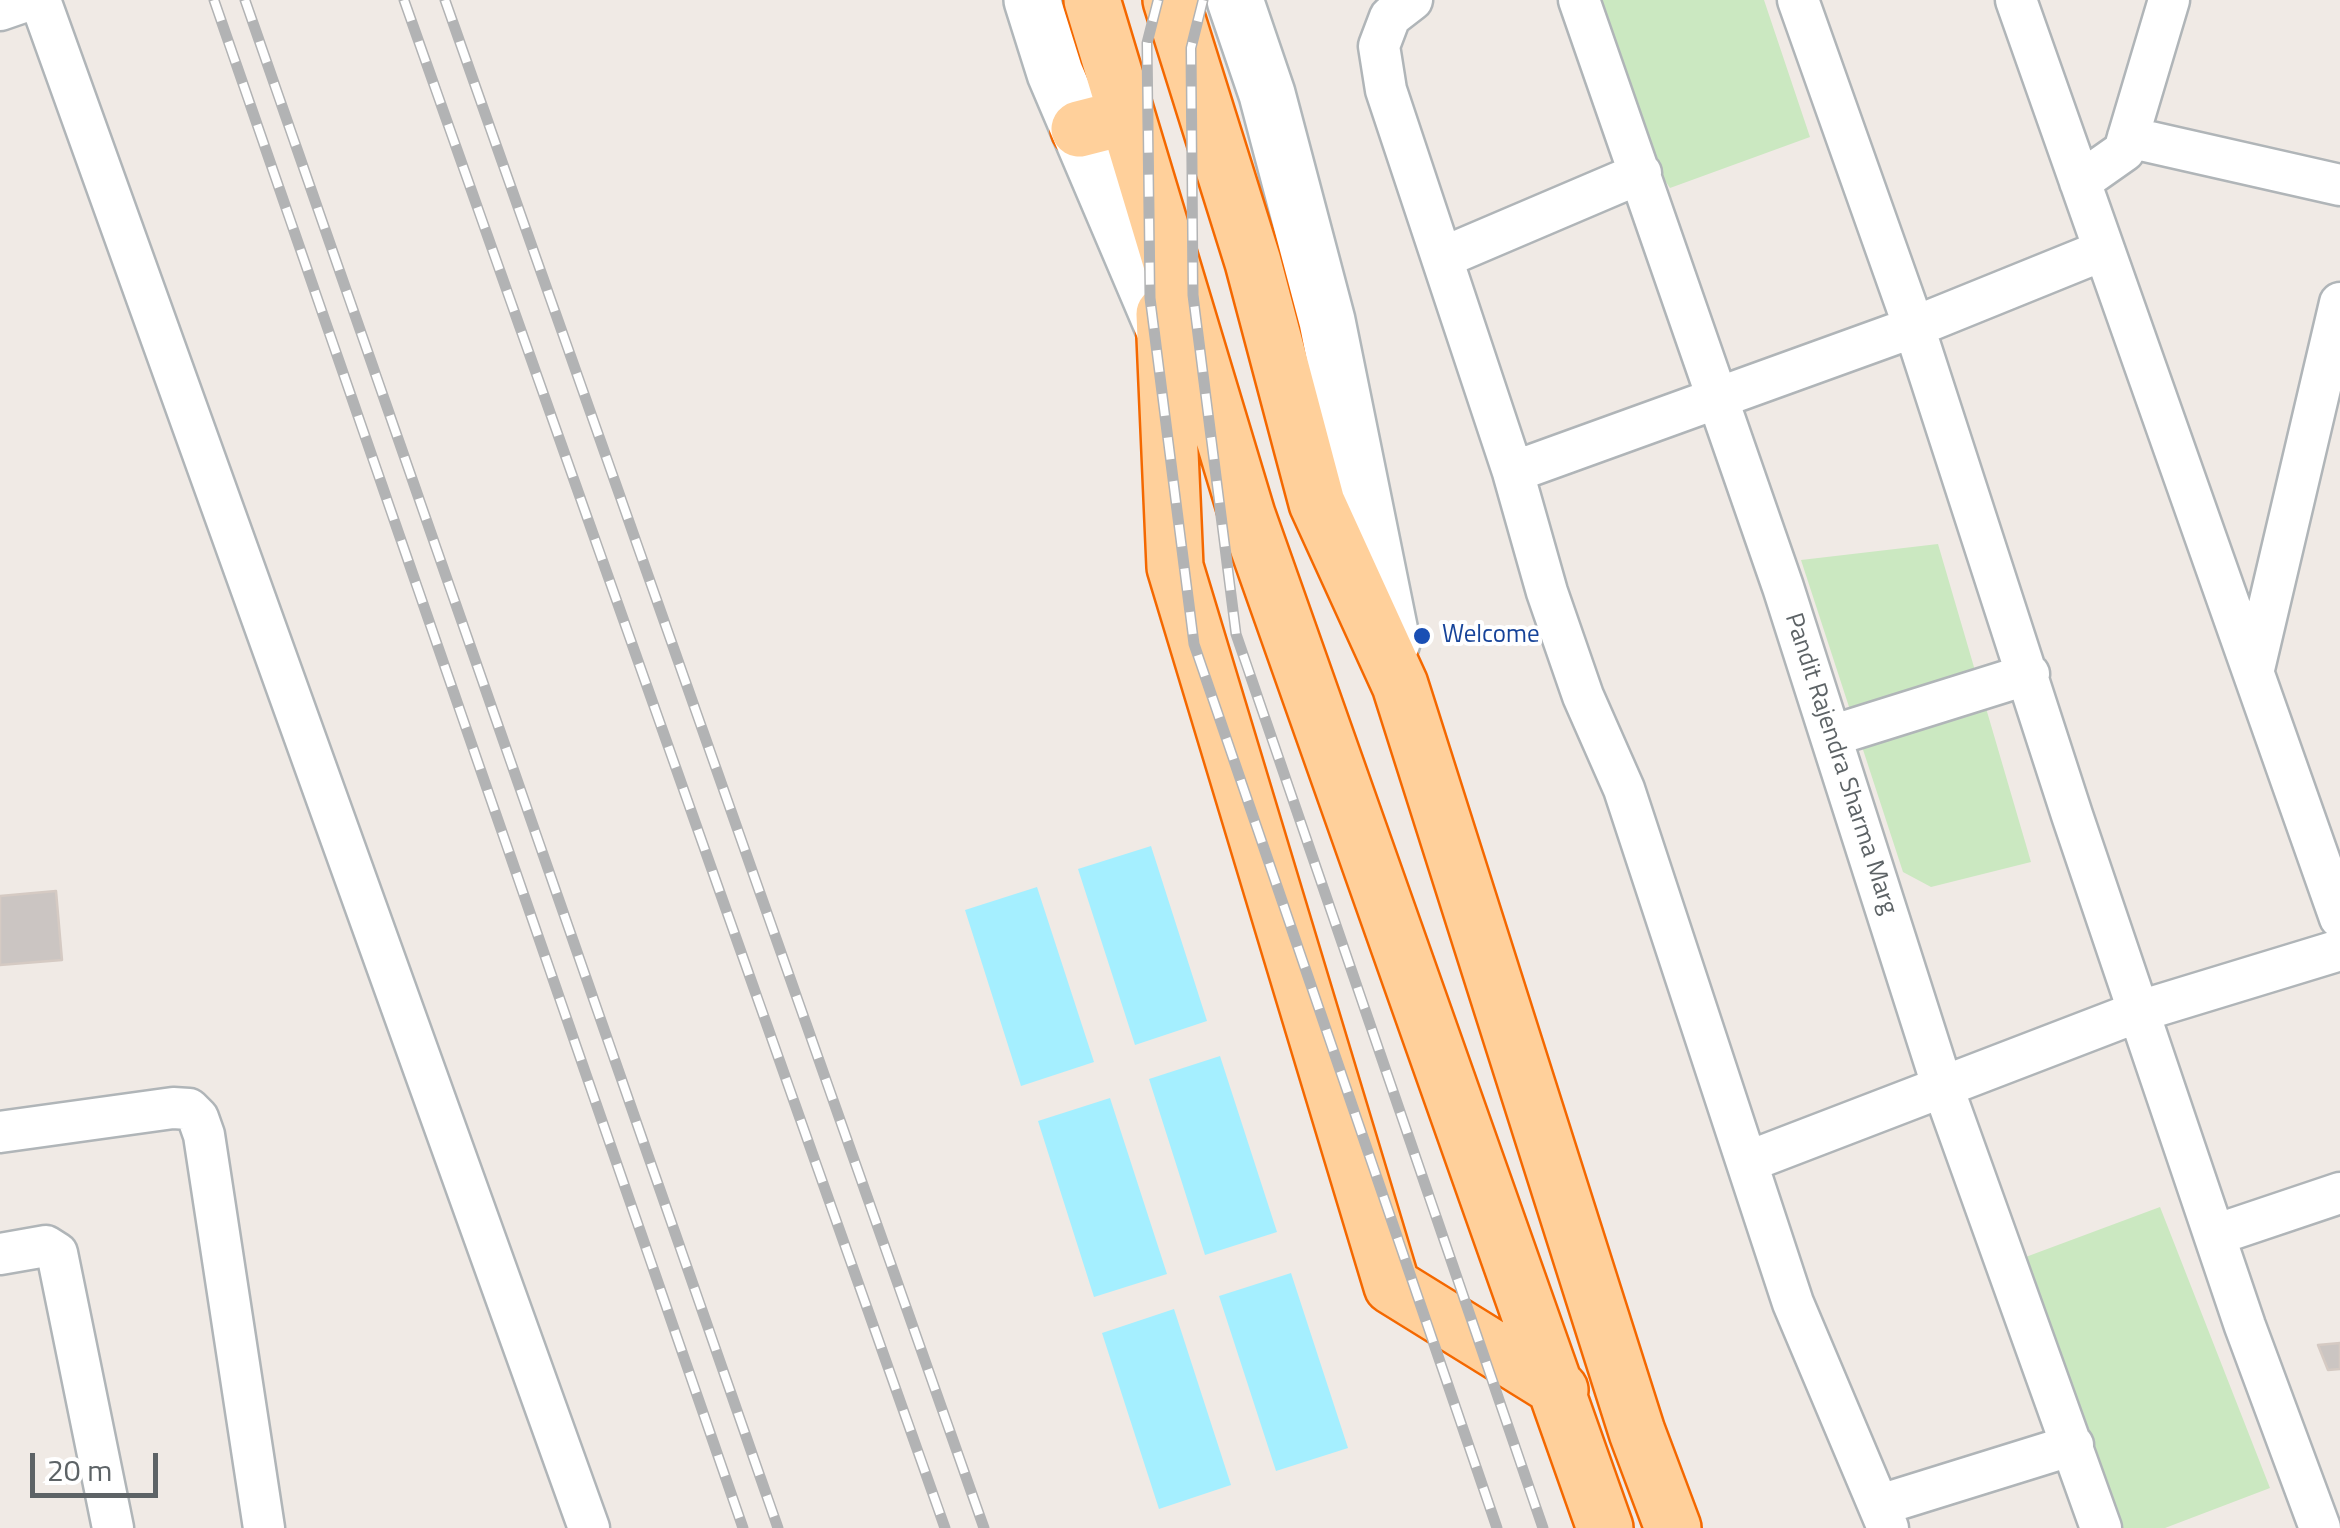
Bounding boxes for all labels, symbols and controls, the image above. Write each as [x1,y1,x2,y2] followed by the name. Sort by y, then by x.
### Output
[1777,610,1903,918] street label: Pandit Rajendra Sharma Marg
[1442,621,1540,651] place label: Welcome
[1411,625,1433,647] marker: Welcome
[35,1433,162,1495] scale bar
[47,1447,112,1493] text: 20 m

